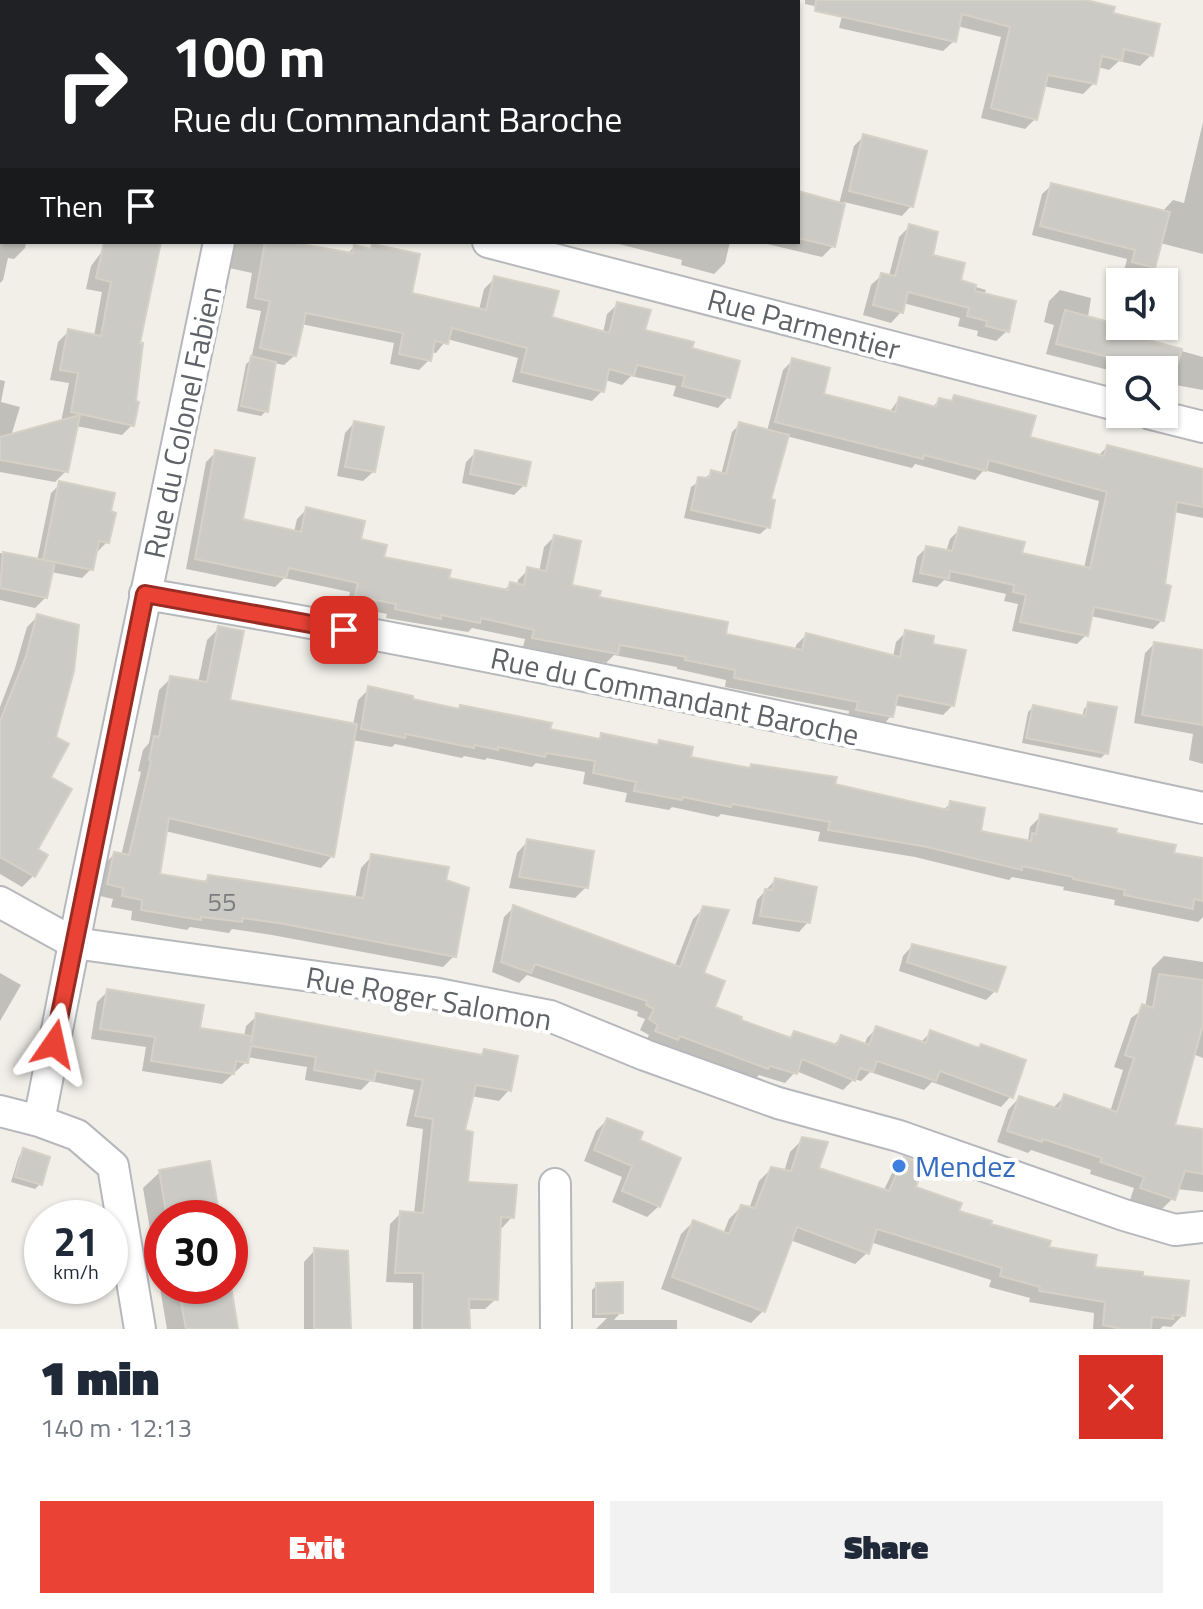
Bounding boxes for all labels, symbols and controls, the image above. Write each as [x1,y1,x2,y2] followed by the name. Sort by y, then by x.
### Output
[172,14,325,99] text: 100 m
[40,32,144,136] icon: right
[172,91,623,146] text: Rue du Commandant Baroche
[40,183,103,229] text: Then
[119,184,163,228] icon: arrive
[1106,268,1178,428] map controls
[1106,268,1178,340] button: sound
[702,276,906,372] street label: Rue Parmentier
[131,282,233,562] street label: Rue du Colonel Fabien
[1106,356,1178,428] button: search
[310,596,378,664] pin
[322,608,366,652] icon: arrive
[487,634,863,758] street label: Rue du Commandant Baroche
[207,882,237,921] house number: 55
[303,954,555,1042] street label: Rue Roger Salomon
[12,1002,96,1086] position arrow
[915,1143,1016,1189] place label: Mendez
[890,1157,908,1175] marker: Mendez
[144,1200,248,1304] speed limit sign: 30
[54,1211,98,1272] text: 21
[53,1256,99,1287] text: km/h
[40,1341,159,1414] text: 1 min
[1079,1355,1163,1439] button: close
[40,1408,192,1447] text: 140 m · 12:13
[40,1501,594,1593] button: Exit
[610,1501,1163,1593] button: Share

